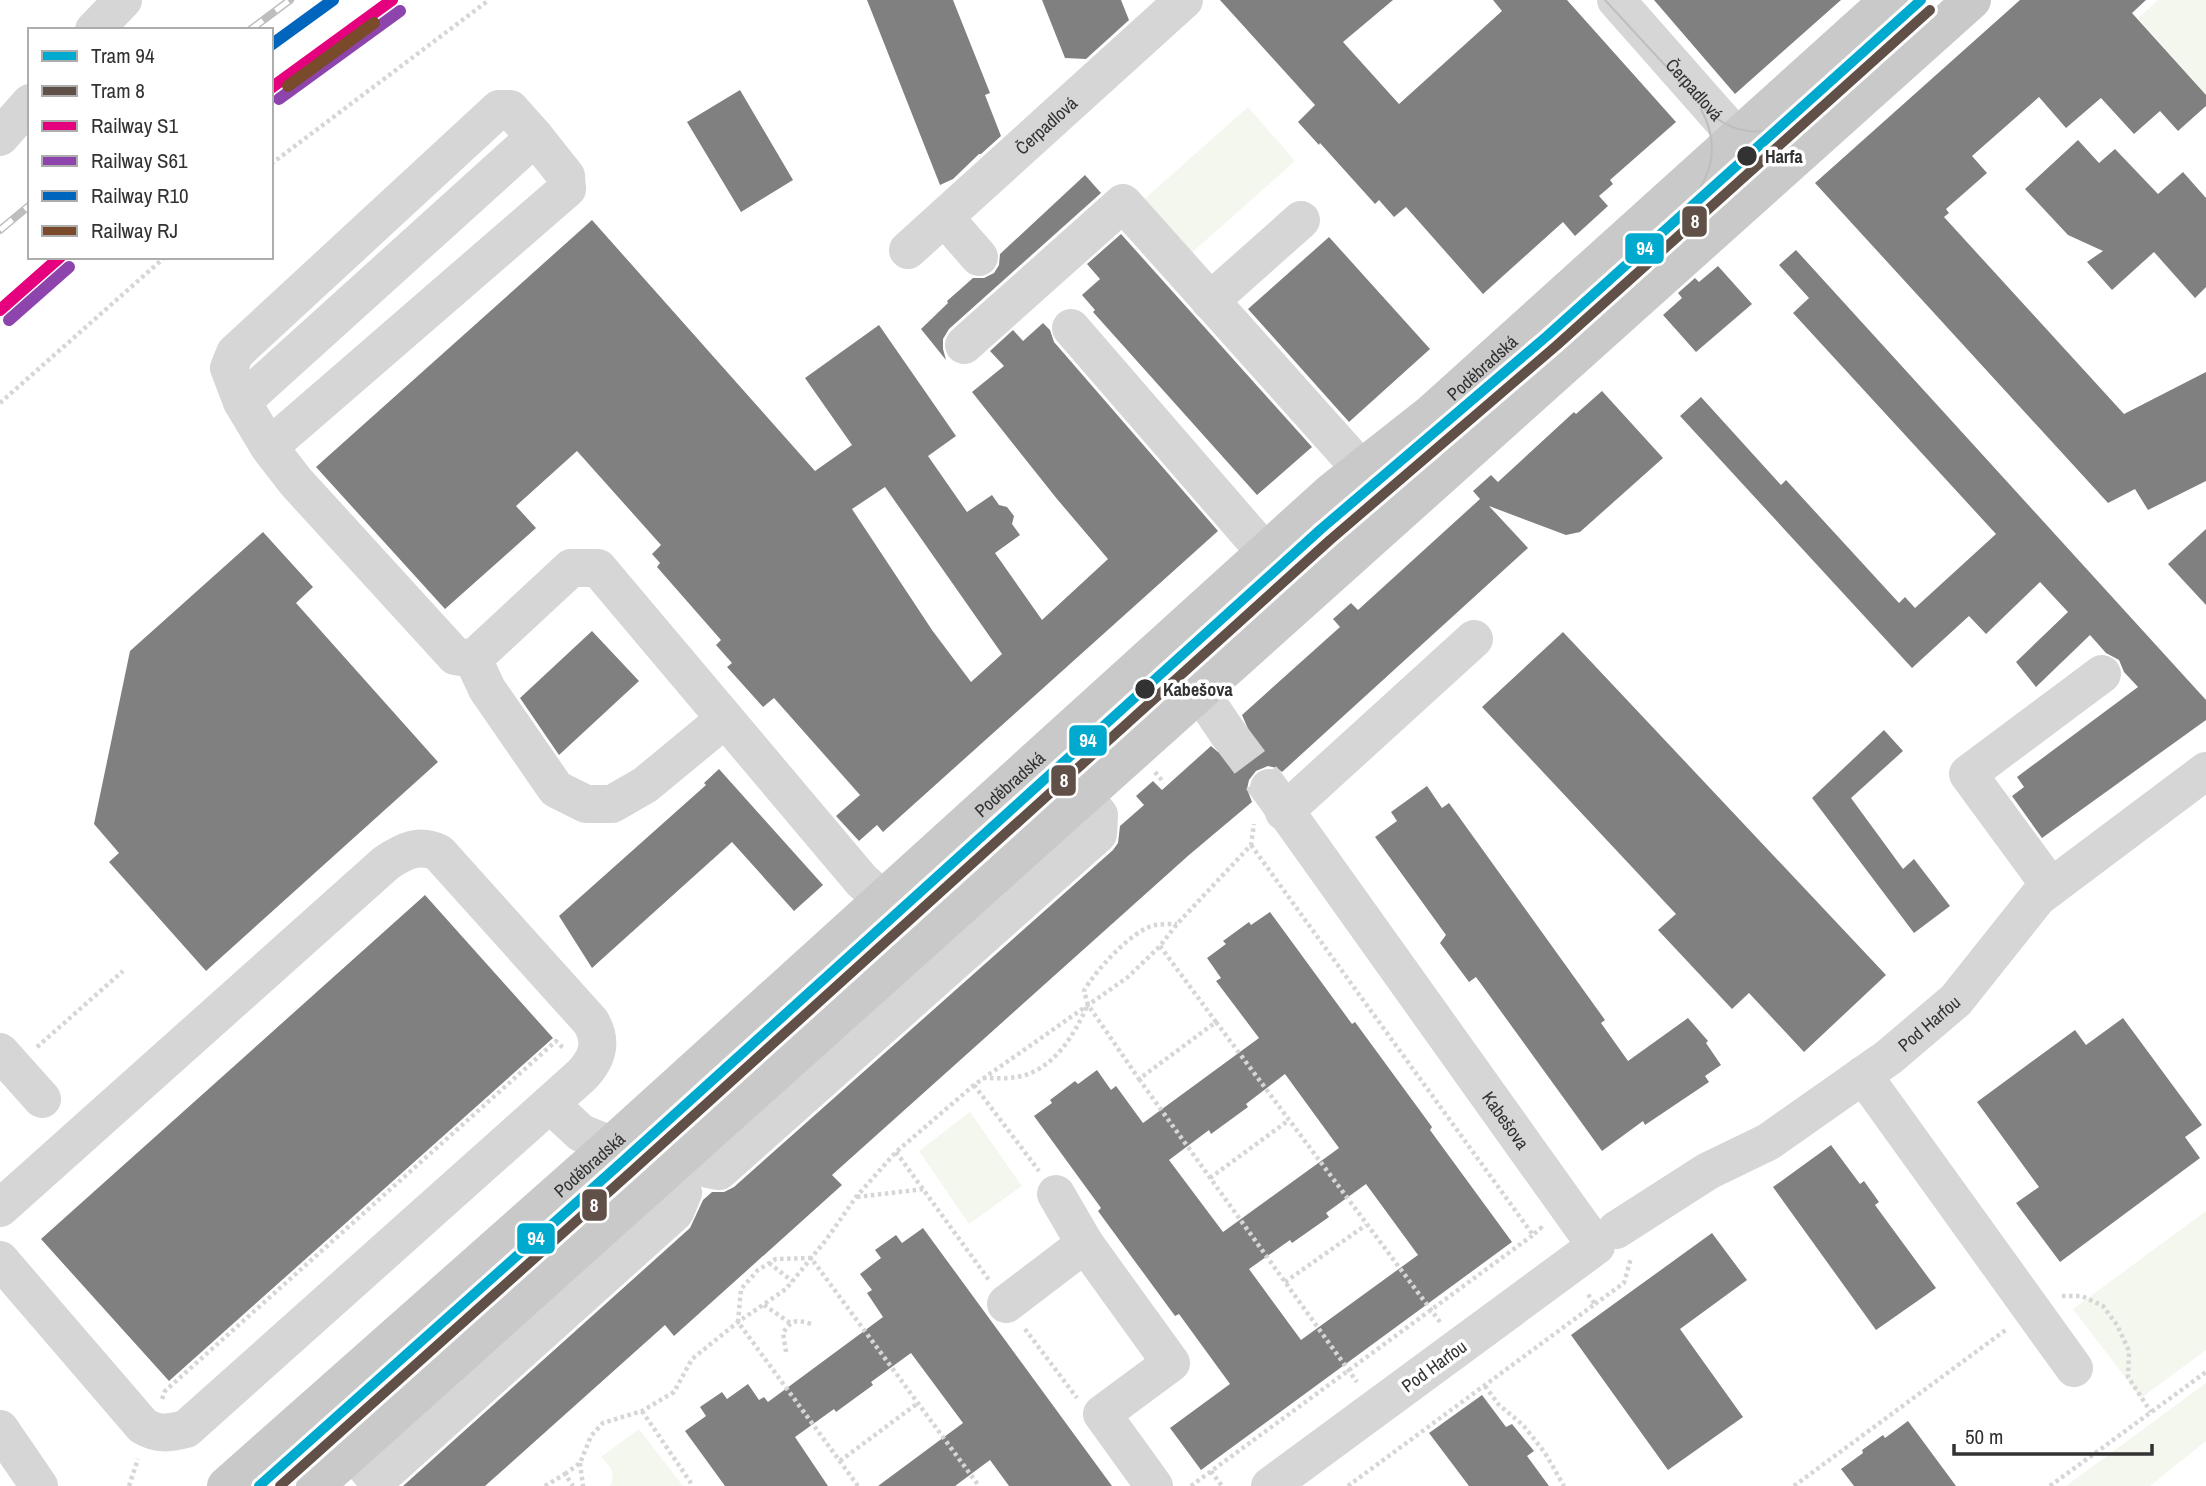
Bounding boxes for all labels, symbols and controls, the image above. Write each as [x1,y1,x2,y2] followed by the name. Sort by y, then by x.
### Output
[28,28,273,259] legend
[91,41,155,70] text: Tram 94
[1660,53,1729,126] street label: Čerpadlová
[91,76,145,105] text: Tram 8
[1009,91,1082,160] street label: Čerpadlová
[91,111,179,140] text: Railway S1
[1735,144,1759,168] marker: Harfa
[1765,144,1804,169] place label: Harfa
[91,146,188,175] text: Railway S61
[91,181,189,210] text: Railway R10
[1681,205,1708,238] line badge: 8
[1691,208,1700,234] text: 8
[91,216,178,245] text: Railway RJ
[1624,232,1665,265] line badge: 94
[1636,235,1654,261] text: 94
[1441,329,1522,406] street label: Poděbradská
[1133,677,1157,701] marker: Kabešova
[1163,677,1234,702] place label: Kabešova
[1068,724,1108,757] line badge: 94
[1079,727,1097,753] text: 94
[969,745,1050,822] street label: Poděbradská
[1050,764,1077,797] line badge: 8
[1060,767,1069,793] text: 8
[1892,989,1965,1057] street label: Pod Harfou
[1477,1086,1535,1154] street label: Kabešova
[548,1126,630,1203] street label: Poděbradská
[581,1188,608,1222] line badge: 8
[590,1192,599,1218] text: 8
[516,1222,556,1255] line badge: 94
[527,1225,545,1251] text: 94
[1396,1334,1472,1398] street label: Pod Harfou
[1954,1412,2152,1456] scale bar
[1965,1422,2003,1451] text: 50 m

